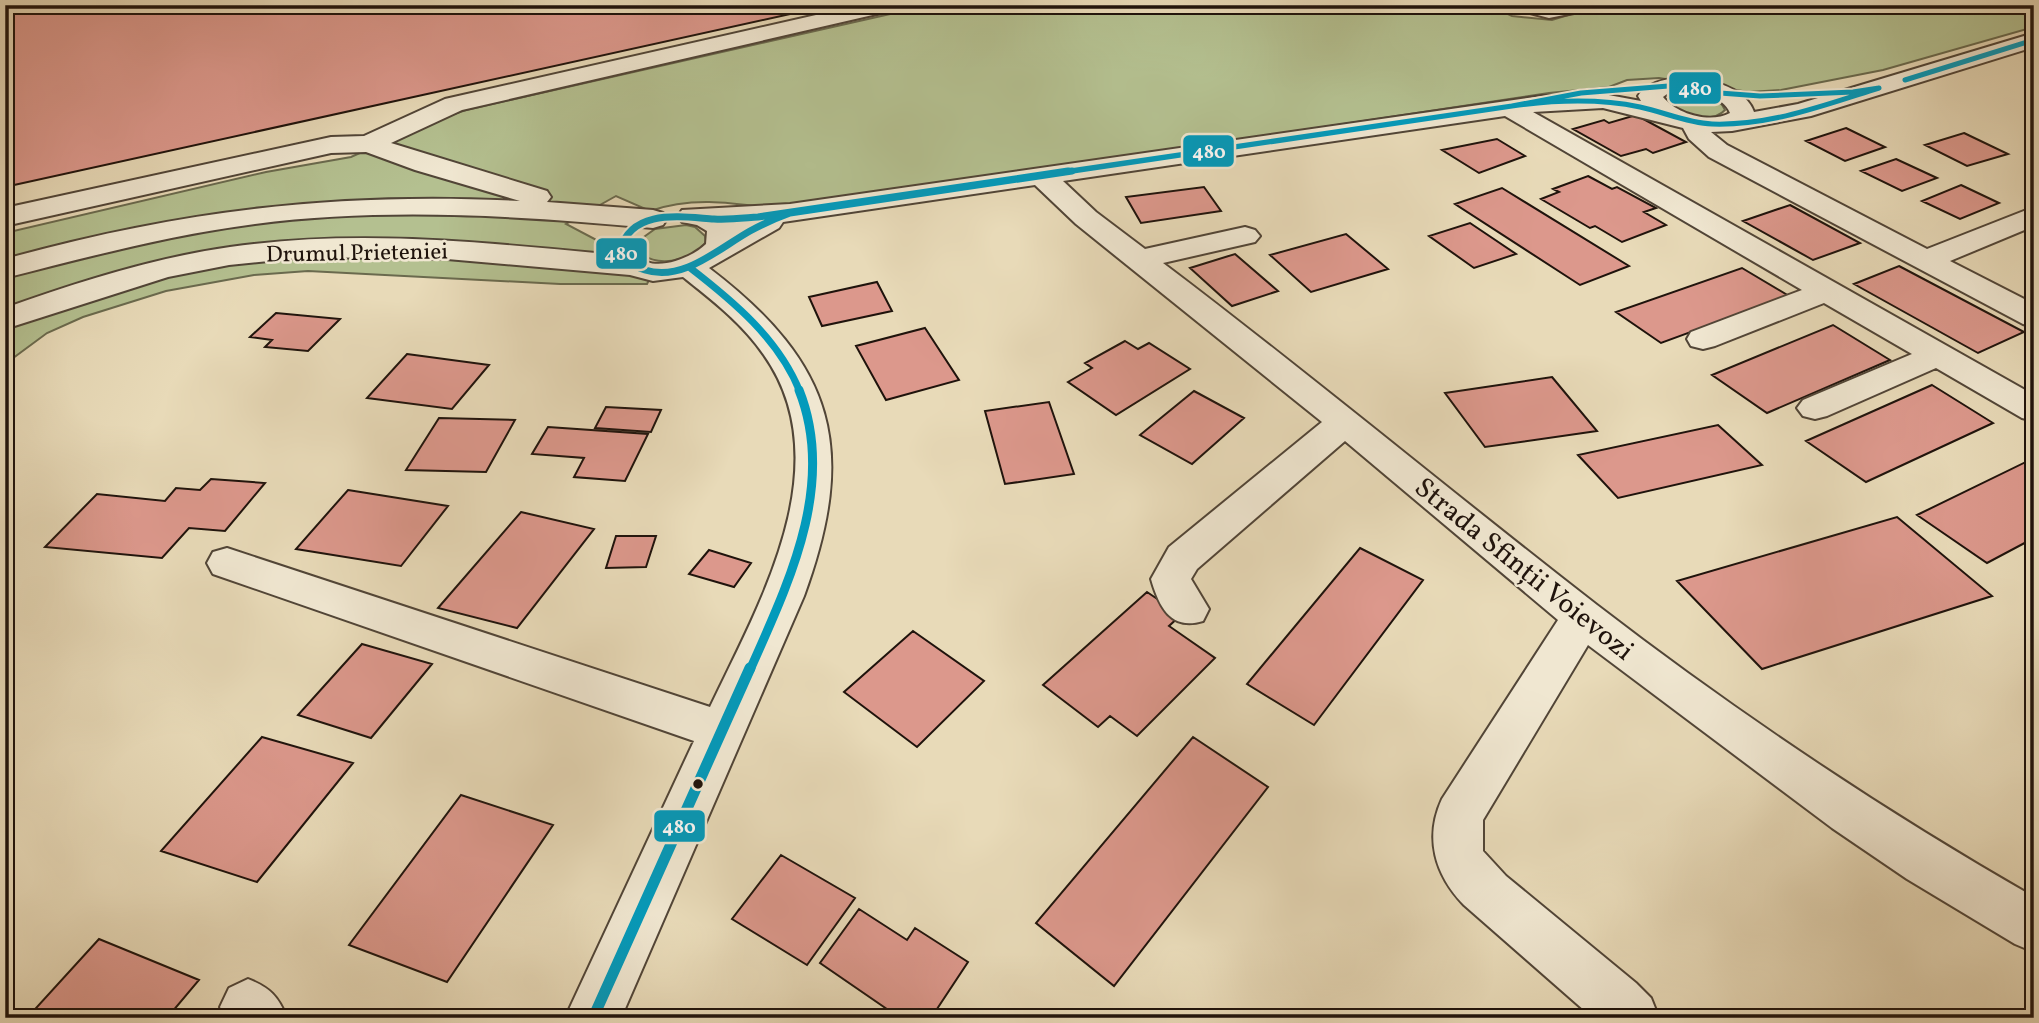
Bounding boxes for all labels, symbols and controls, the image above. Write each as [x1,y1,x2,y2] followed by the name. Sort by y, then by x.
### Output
[1668,71,1722,105] line badge: 480
[1678,77,1712,103] text: 480
[1182,134,1235,168] line badge: 480
[1192,140,1226,166] text: 480
[266,236,448,272] street label: Drumul Prieteniei
[595,237,648,270] line badge: 480
[604,242,638,268] text: 480
[1405,469,1641,671] street label: Strada Sfinții Voievozi
[691,777,705,791] unlabelled marker
[653,809,706,843] line badge: 480
[662,815,696,841] text: 480

